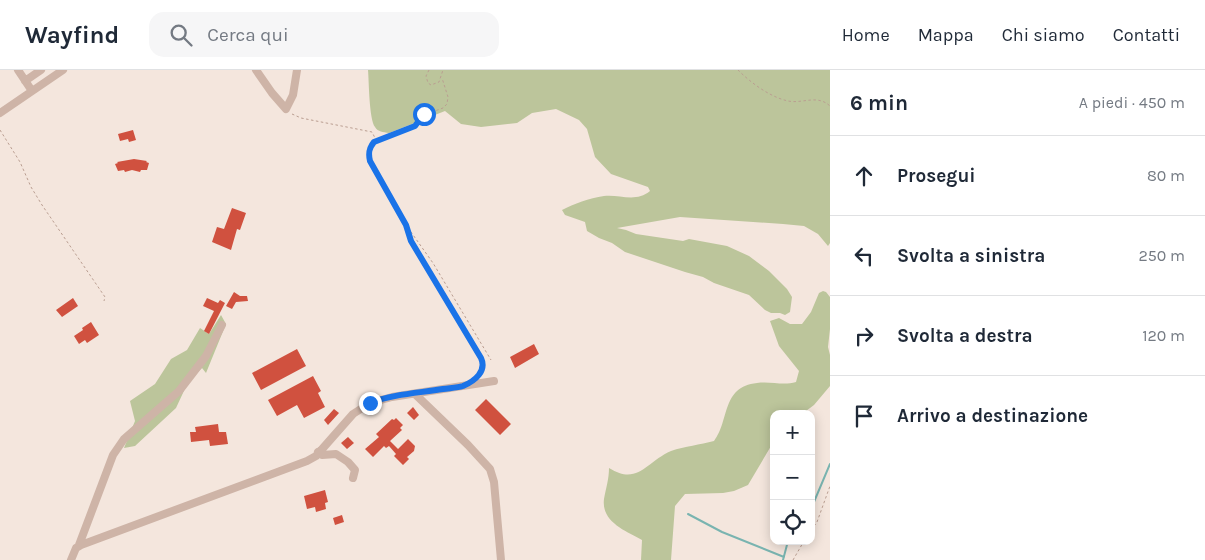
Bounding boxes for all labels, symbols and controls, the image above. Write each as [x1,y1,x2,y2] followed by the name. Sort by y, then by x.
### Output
[149,12,499,57] search box
[25,21,119,49] text: Wayfind
[167,21,195,49] icon: search
[207,24,289,46] text: Cerca qui
[842,24,890,46] text: Home
[918,24,974,46] text: Mappa
[1002,24,1085,46] text: Chi siamo
[1113,24,1180,46] text: Contatti
[850,91,908,115] text: 6 min
[1079,93,1185,112] text: A piedi · 450 m
[413,103,436,126] route start
[850,162,878,190] icon: ahead
[897,165,976,187] text: Prosegui
[1147,166,1185,185] text: 80 m
[850,242,878,270] icon: left
[897,245,1045,267] text: Svolta a sinistra
[1138,246,1185,265] text: 250 m
[850,322,878,350] icon: right
[897,325,1033,347] text: Svolta a destra
[1142,326,1185,345] text: 120 m
[359,392,382,415] route end
[850,402,878,430] icon: arrive
[897,405,1088,427] text: Arrivo a destinazione
[770,410,815,545] map controls
[770,410,815,455] button: +
[770,455,815,500] button: −
[770,500,815,545] button: locate

